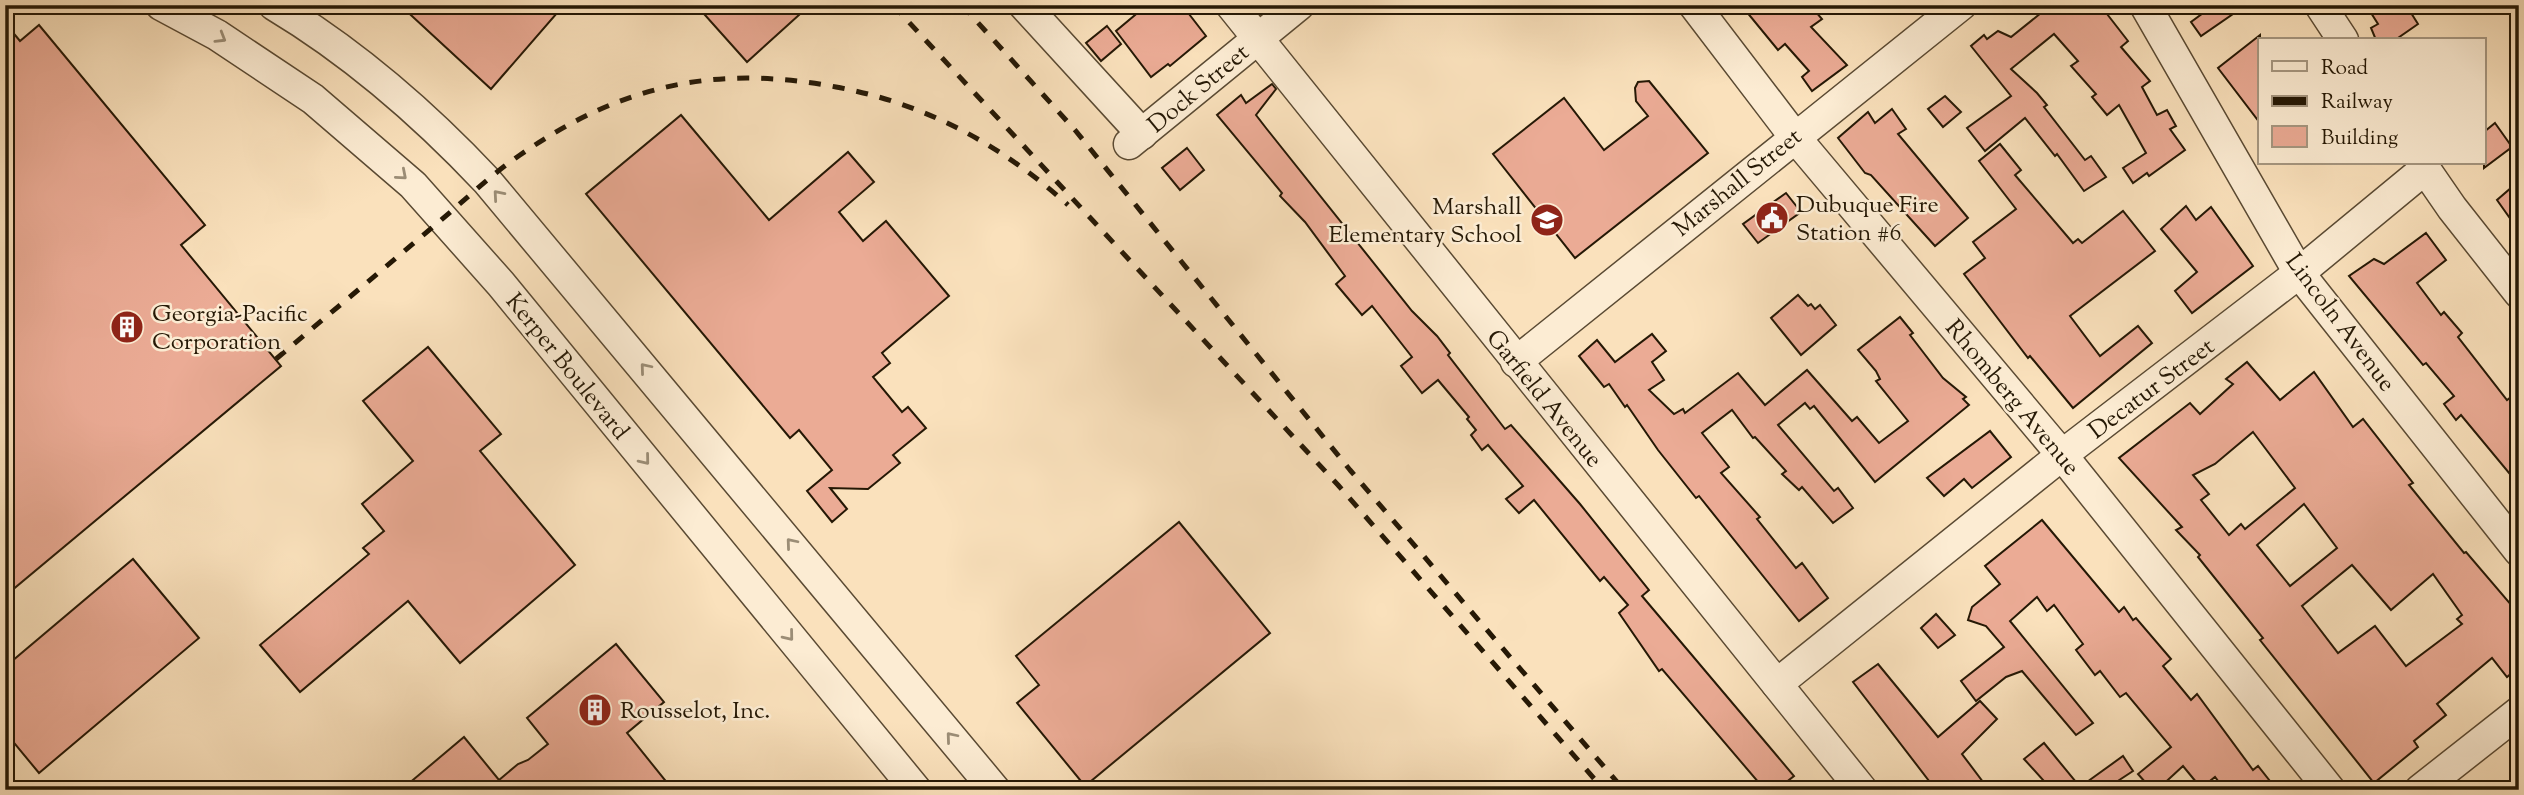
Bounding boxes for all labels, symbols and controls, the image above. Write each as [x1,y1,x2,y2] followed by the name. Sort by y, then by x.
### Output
[214,29,227,42] one-way arrow
[1141,37,1257,142] street label: Dock Street
[2258,38,2486,164] legend
[2321,54,2368,84] text: Road
[2321,88,2393,118] text: Railway
[1667,121,1810,246] street label: Marshall Street
[2321,124,2398,154] text: Building
[394,167,407,179] one-way arrow
[1796,189,1939,251] place label: Dubuque Fire Station #6
[494,190,506,203] one-way arrow
[1328,191,1522,253] place label: Marshall Elementary School
[1753,199,1791,237] public building icon: Dubuque Fire Station #6
[1528,201,1566,239] school or university icon: Marshall Elementary School
[2276,247,2403,399] street label: Lincoln Avenue
[496,286,637,448] street label: Kerper Boulevard
[152,298,308,360] place label: Georgia-Pacific Corporation
[108,308,146,346] building icon: Georgia-Pacific Corporation
[1936,313,2087,484] street label: Rhomberg Avenue
[1477,323,1610,476] street label: Garfield Avenue
[2082,331,2222,448] street label: Decatur Street
[641,363,654,376] one-way arrow
[637,452,650,464] one-way arrow
[787,539,799,552] one-way arrow
[781,628,793,641] one-way arrow
[576,691,614,729] building icon: Rousselot, Inc.
[620,695,770,729] place label: Rousselot, Inc.
[947,733,960,745] one-way arrow

